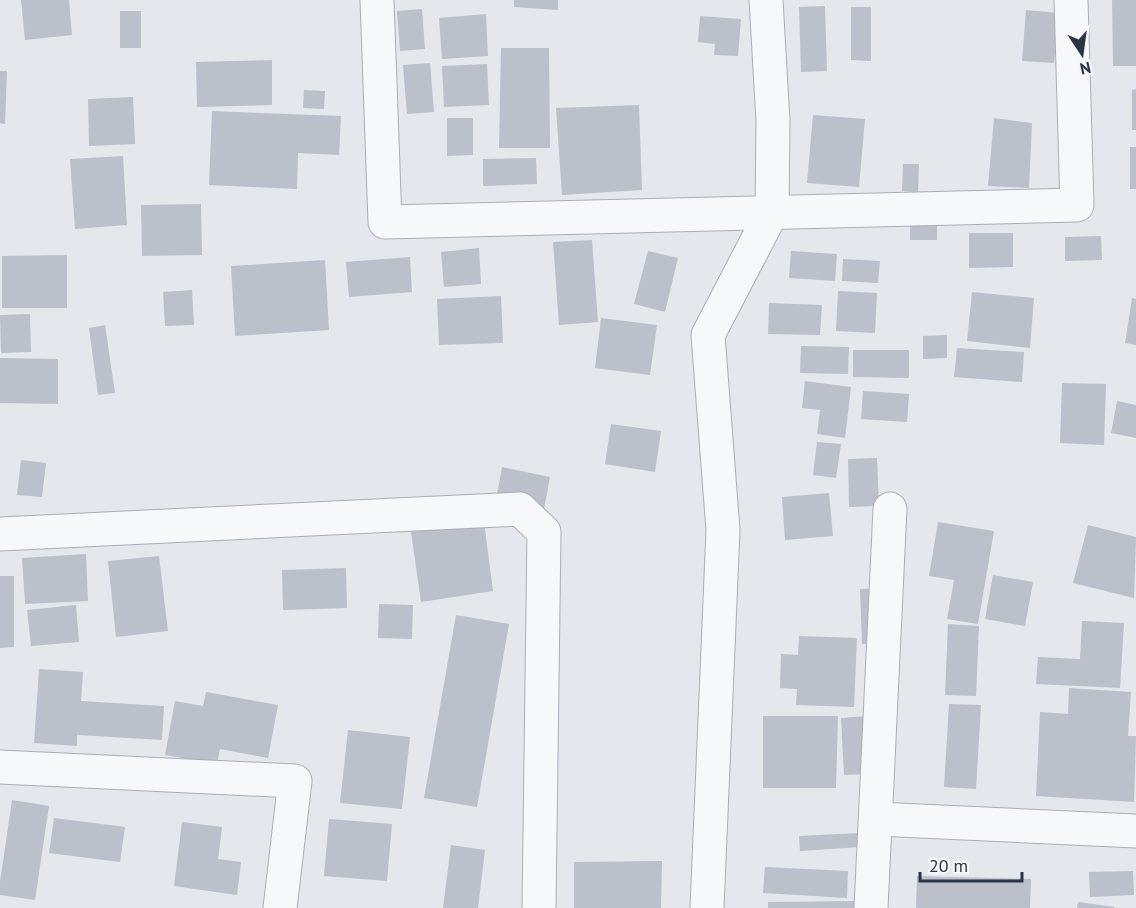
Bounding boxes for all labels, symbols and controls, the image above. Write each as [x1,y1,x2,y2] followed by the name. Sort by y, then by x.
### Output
[1052,24,1112,84] north arrow
[1078,58,1093,80] text: N
[920,845,1022,883] scale bar
[929,854,968,877] text: 20 m

